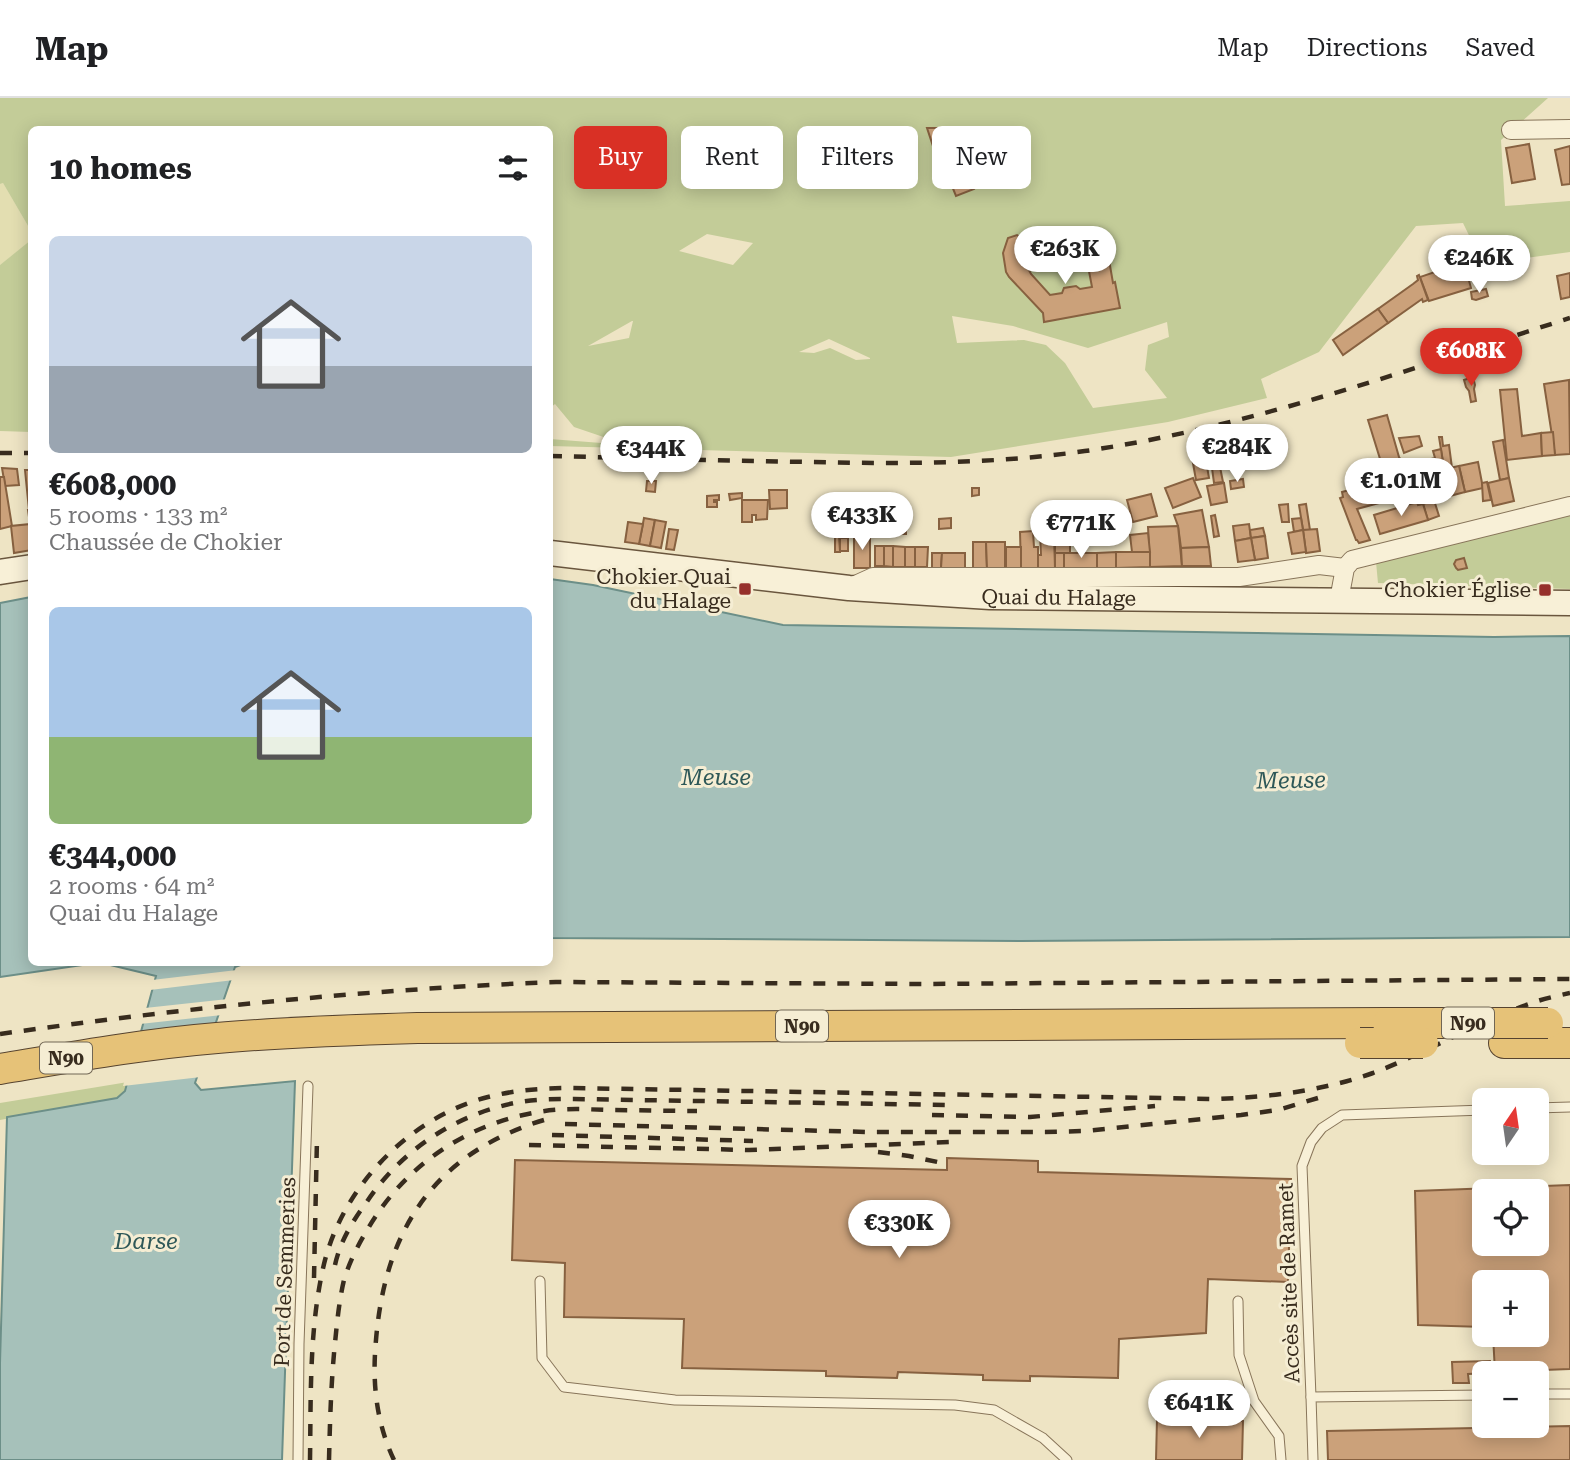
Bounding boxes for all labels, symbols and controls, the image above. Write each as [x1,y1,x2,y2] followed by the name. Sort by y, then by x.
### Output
[35,29,109,68] text: Map
[1217,34,1269,62] text: Map
[1307,34,1427,62] text: Directions
[1465,34,1535,62] text: Saved
[574,126,667,189] chip: Buy
[681,126,783,189] chip: Rent
[797,126,918,189] chip: Filters
[932,126,1031,189] chip: New
[494,149,532,187] icon: filters
[49,151,192,186] text: 10 homes
[1016,226,1114,286] pin: €263K
[1030,235,1100,262] text: €263K
[1430,236,1528,295] pin: €246K
[1444,244,1514,271] text: €246K
[228,281,354,407] icon: home
[1422,328,1520,388] pin: €608K
[1436,337,1506,364] text: €608K
[1188,424,1286,484] pin: €284K
[602,426,700,486] pin: €344K
[1202,433,1272,460] text: €284K
[616,435,686,462] text: €344K
[1344,458,1458,518] pin: €1.01M
[49,467,176,502] text: €608,000
[1361,467,1441,494] text: €1.01M
[813,492,911,552] pin: €433K
[1032,500,1130,560] pin: €771K
[827,501,897,528] text: €433K
[49,502,227,529] text: 5 rooms · 133 m²
[1046,509,1116,536] text: €771K
[49,529,283,556] text: Chaussée de Chokier
[596,565,731,613] place label: Chokier Quai du Halage
[1384,577,1531,602] place label: Chokier Église
[737,581,753,597] marker: Chokier Quai du Halage
[1537,582,1553,598] marker: Chokier Église
[981,584,1136,611] street label: Quai du Halage
[228,652,354,778] icon: home
[680,764,751,791] water label: Meuse
[1255,766,1326,795] water label: Meuse
[49,838,176,873] text: €344,000
[49,873,215,900] text: 2 rooms · 64 m²
[49,900,218,927] text: Quai du Halage
[1442,1007,1494,1038] road number: N90
[776,1010,828,1042] road number: N90
[40,1042,92,1074] road number: N90
[1472,1088,1549,1166] north arrow
[1472,1088,1549,1438] map controls
[270,1177,300,1367] street label: Port de Semmeries
[1472,1179,1549,1256] button: locate
[1273,1182,1304,1384] street label: Accès site de Ramet
[850,1200,948,1260] pin: €330K
[864,1209,934,1236] text: €330K
[113,1228,178,1255] water label: Darse
[1472,1270,1549,1347] button: +
[1472,1361,1549,1438] button: −
[1150,1380,1248,1440] pin: €641K
[1164,1389,1234,1416] text: €641K

